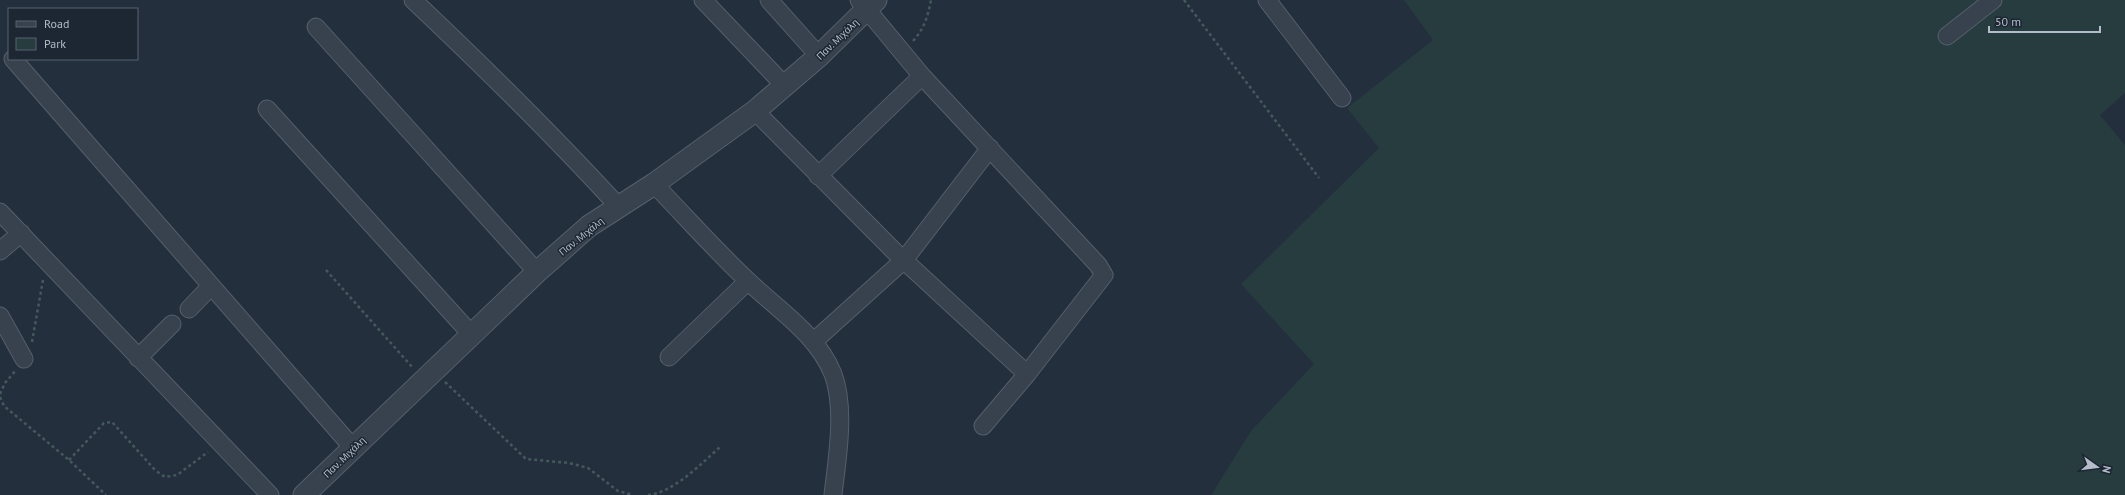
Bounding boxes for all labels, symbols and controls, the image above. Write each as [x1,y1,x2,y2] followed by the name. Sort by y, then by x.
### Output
[8,8,138,60] legend
[1989,8,2100,34] scale bar
[1995,14,2021,29] text: 50 m
[44,16,69,31] text: Road
[813,16,861,63] street label: Παν. Μιχάλη
[44,36,66,51] text: Park
[556,214,606,258] street label: Παν. Μιχάλη
[320,434,368,481] street label: Παν. Μιχάλη
[2077,447,2117,487] north arrow
[2099,464,2114,475] text: N

